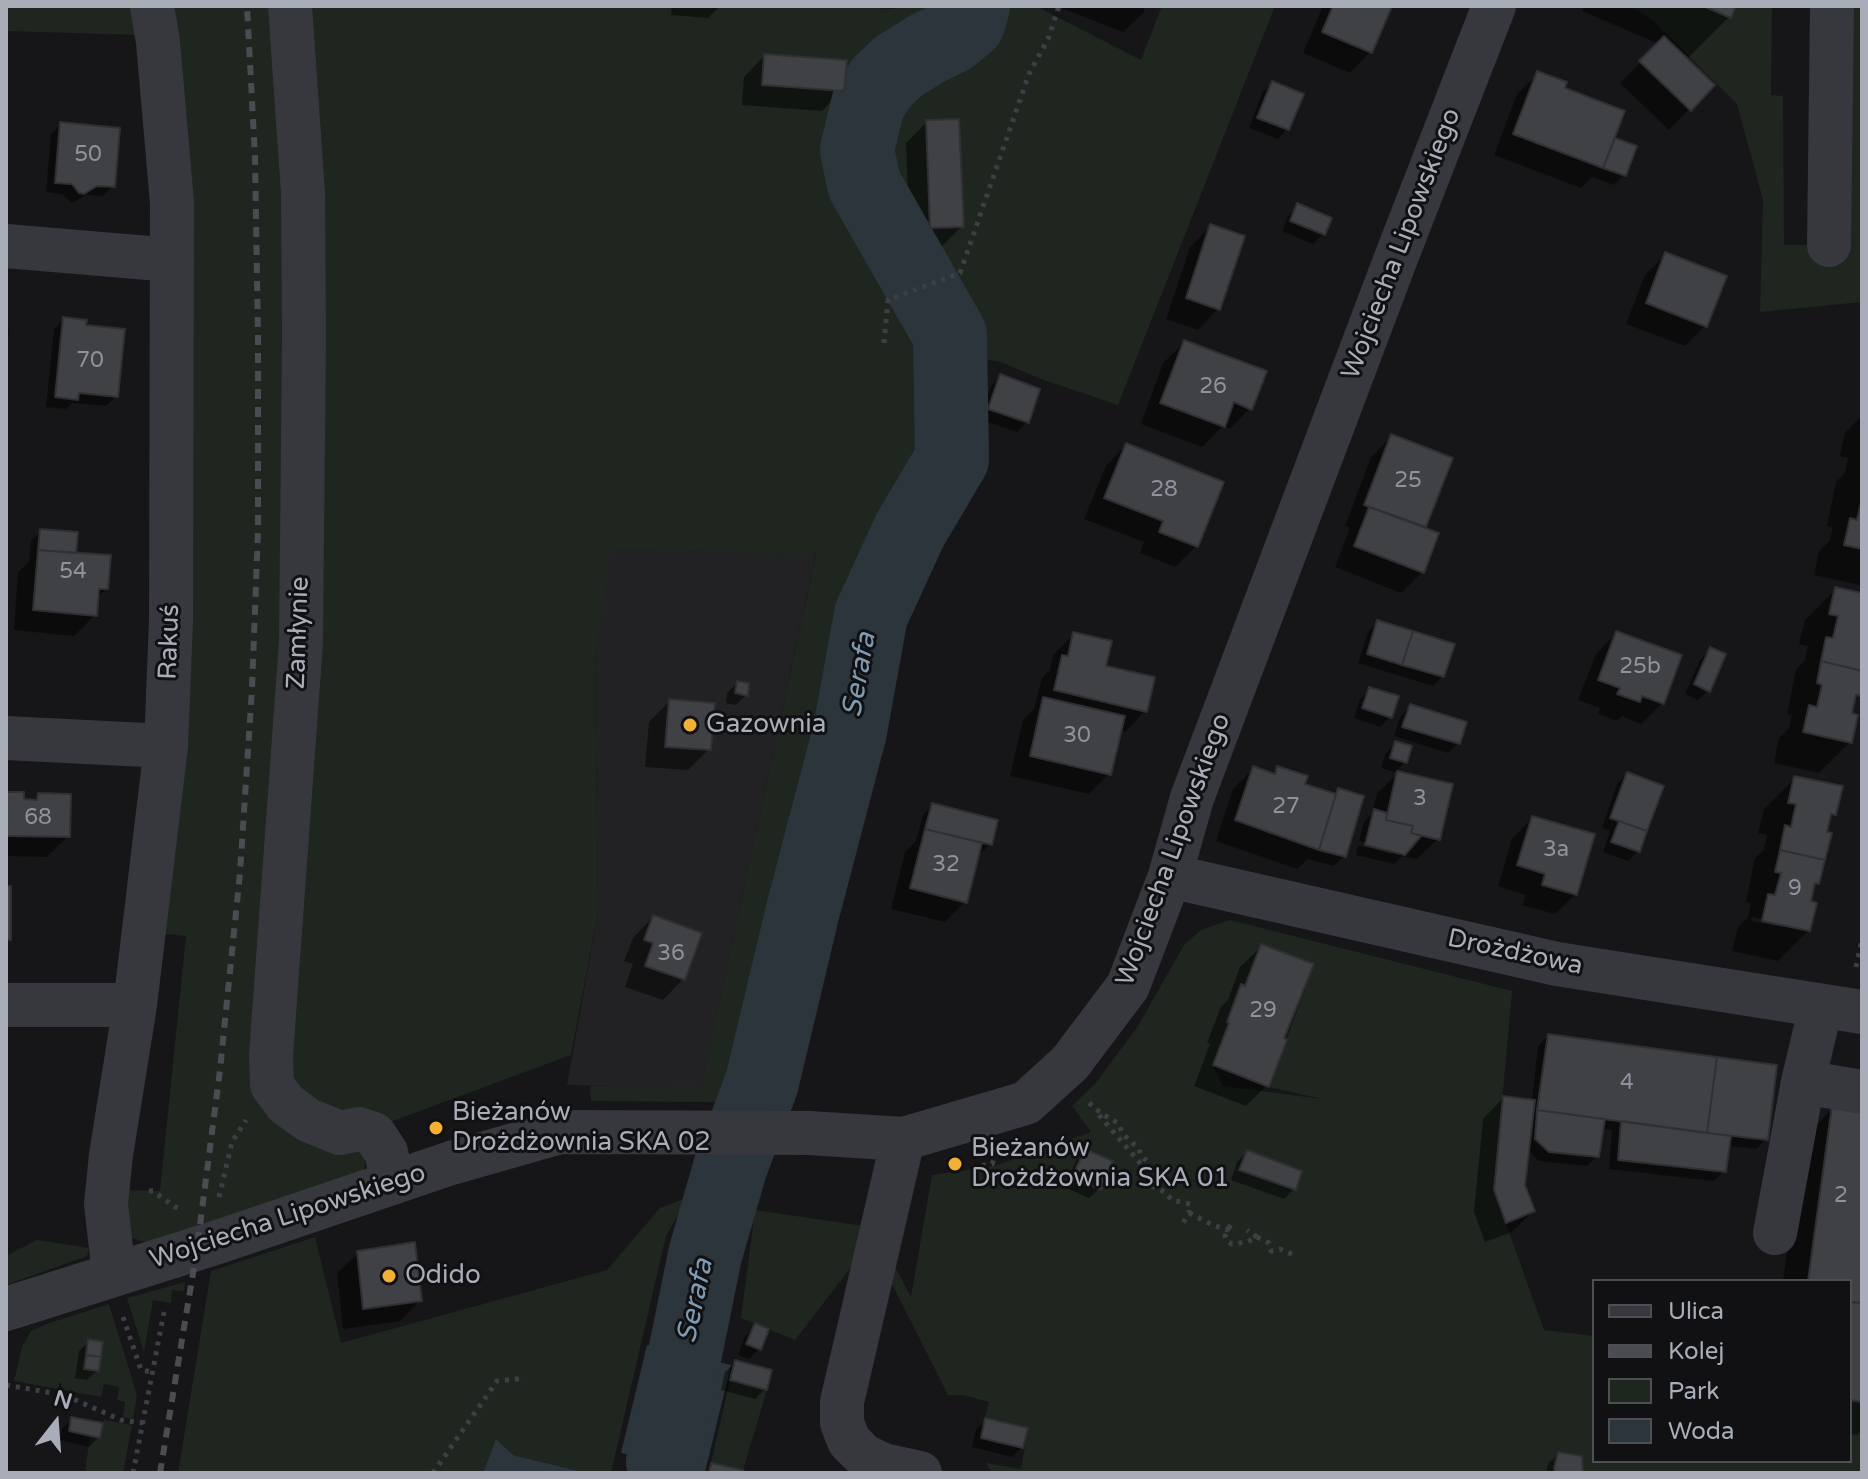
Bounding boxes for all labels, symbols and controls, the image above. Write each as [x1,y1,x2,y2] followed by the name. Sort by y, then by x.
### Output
[1336,104,1468,384] street label: Wojciecha Lipowskiego
[74,142,102,168] house number: 50
[76,348,104,374] house number: 70
[1199,374,1227,400] house number: 26
[1394,468,1422,494] house number: 25
[1150,477,1178,503] house number: 28
[59,559,87,585] house number: 54
[281,576,317,690] street label: Zamłynie
[153,604,187,680] street label: Rakuś
[836,630,884,720] water label: Serafa
[1619,654,1661,680] house number: 25b
[706,709,826,741] place label: Gazownia
[1110,709,1238,991] street label: Wojciecha Lipowskiego
[681,716,699,734] marker: Gazownia
[1063,723,1091,749] house number: 30
[1413,786,1427,812] house number: 3
[1272,794,1300,820] house number: 27
[24,805,52,831] house number: 68
[1543,837,1569,863] house number: 3a
[932,852,960,878] house number: 32
[1788,876,1802,902] house number: 9
[1444,923,1586,983] street label: Drożdżowa
[657,941,685,967] house number: 36
[1249,998,1277,1024] house number: 29
[1620,1070,1634,1096] house number: 4
[452,1097,711,1158] place label: Bieżanów Drożdżownia SKA 02
[427,1119,445,1137] marker: Bieżanów Drożdżownia SKA 02
[971,1133,1230,1194] place label: Bieżanów Drożdżownia SKA 01
[946,1155,964,1173] marker: Bieżanów Drożdżownia SKA 01
[146,1158,430,1276] street label: Wojciecha Lipowskiego
[1834,1183,1848,1209] house number: 2
[671,1256,721,1346] water label: Serafa
[405,1260,481,1292] place label: Odido
[380,1267,398,1285] marker: Odido
[1592,1279,1852,1463] legend
[1668,1297,1724,1326] text: Ulica
[1668,1337,1724,1366] text: Kolej
[1668,1377,1719,1406] text: Park
[16,1383,96,1463] north arrow
[51,1385,75,1415] text: N
[1668,1417,1734,1446] text: Woda

